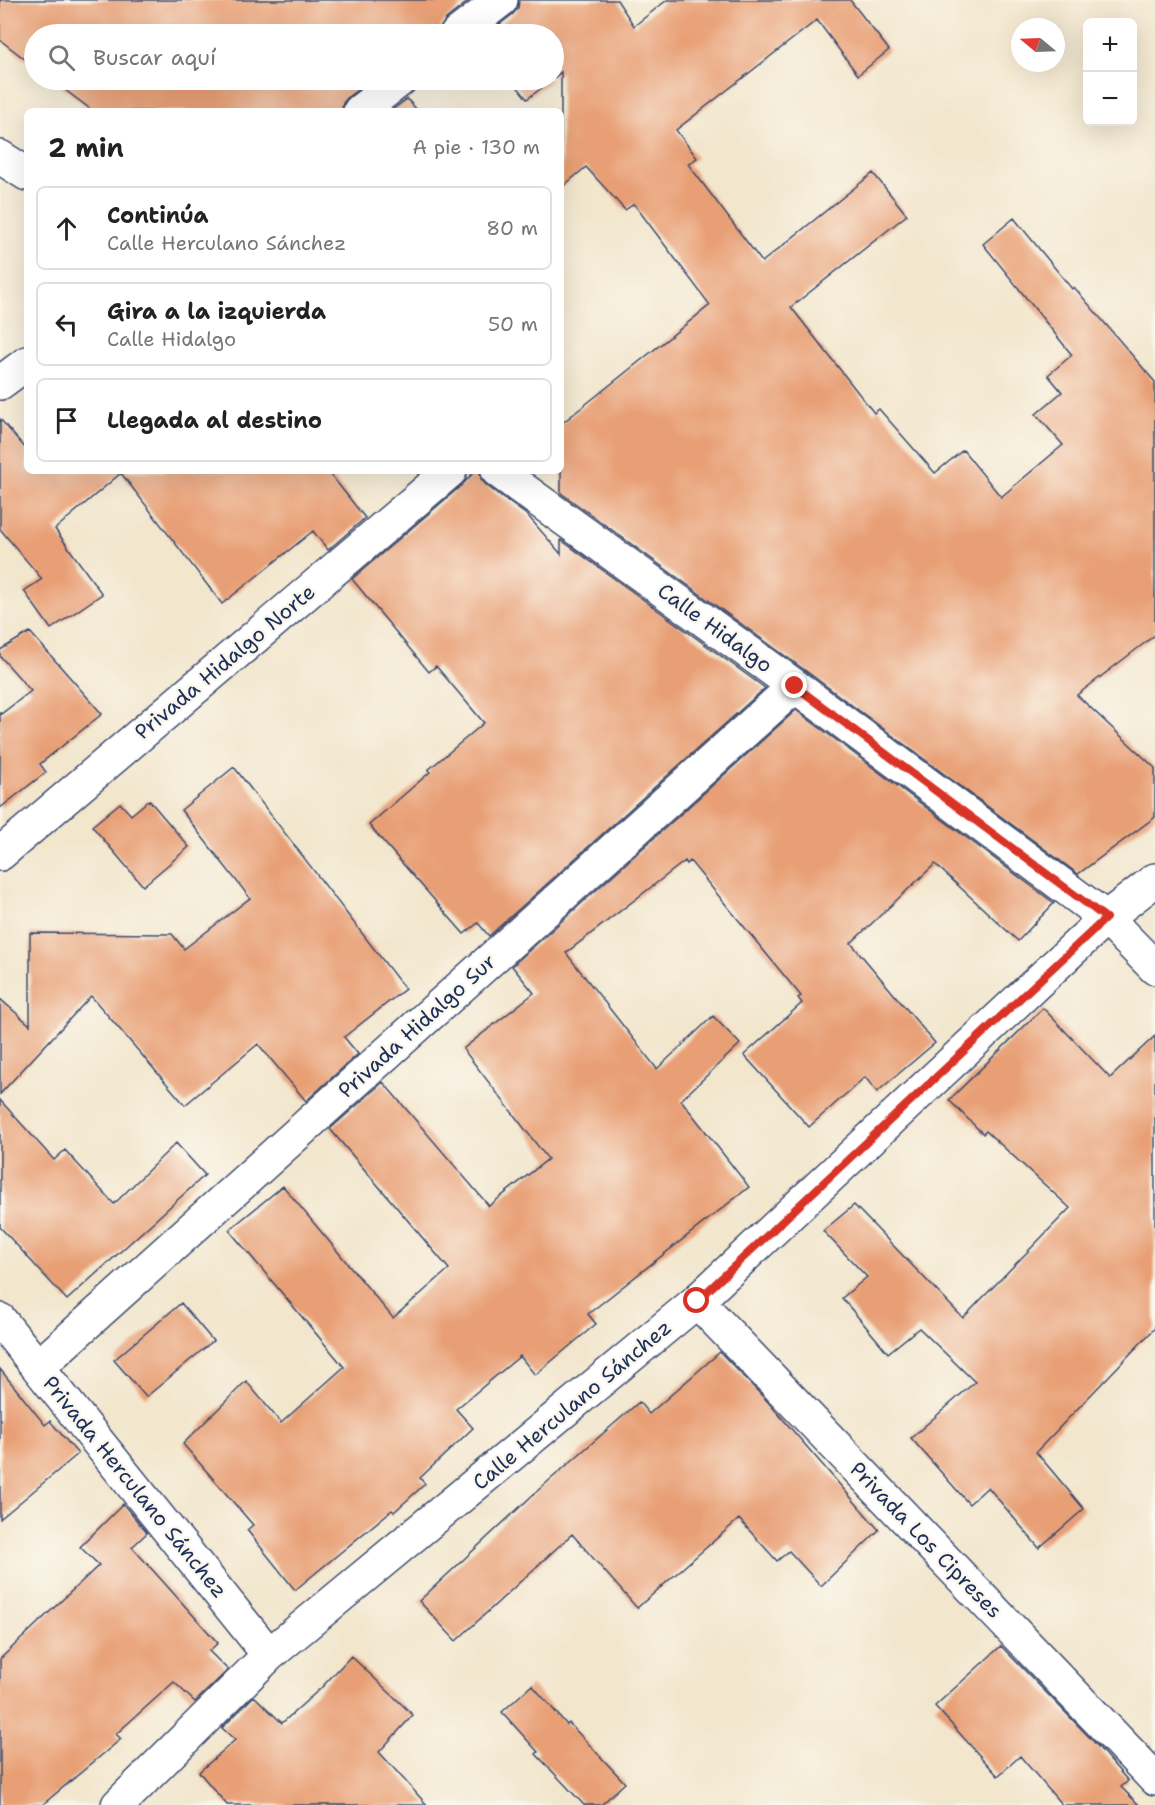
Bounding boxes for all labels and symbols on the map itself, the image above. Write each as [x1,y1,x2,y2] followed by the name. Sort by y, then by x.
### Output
[1011,18,1065,72] north arrow
[652,577,778,679] street label: Calle Hidalgo
[129,578,321,746] street label: Privada Hidalgo Norte
[781,672,807,698] route end
[332,948,502,1104] street label: Privada Hidalgo Sur
[683,1287,709,1313] route start
[467,1314,677,1496] street label: Calle Herculano Sánchez
[37,1370,233,1604] street label: Privada Herculano Sánchez
[844,1456,1008,1624] street label: Privada Los Cipreses

